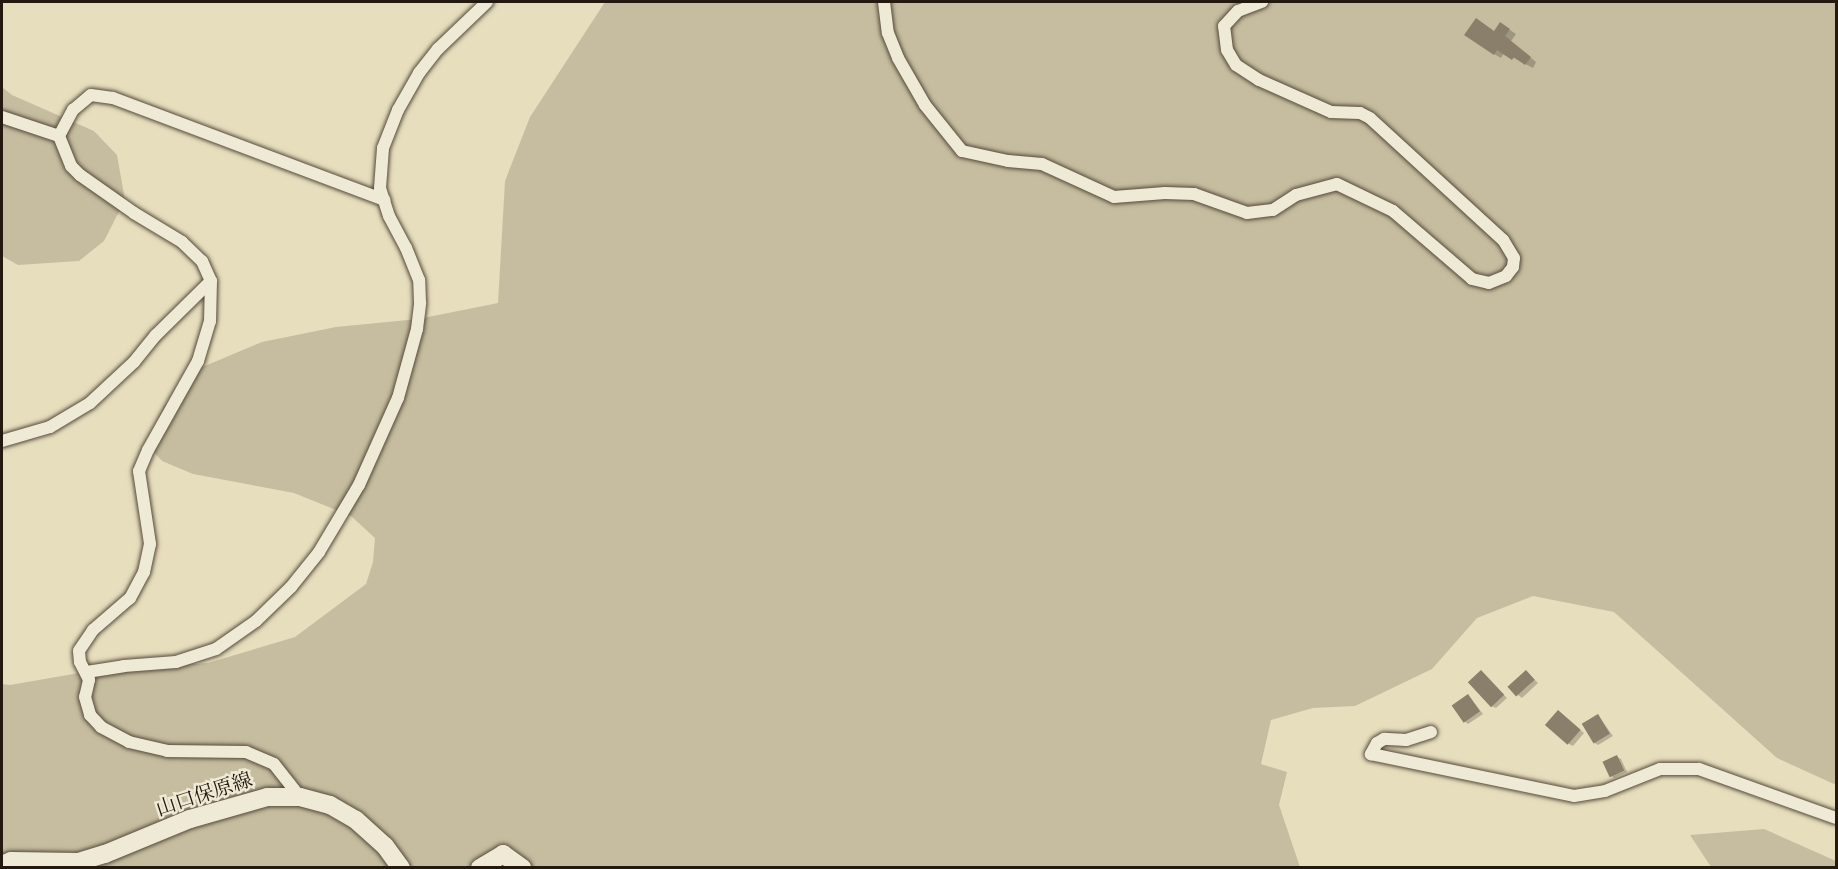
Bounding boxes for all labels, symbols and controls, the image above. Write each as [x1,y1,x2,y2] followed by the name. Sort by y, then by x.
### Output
[153,767,255,821] street label: 山口保原線

